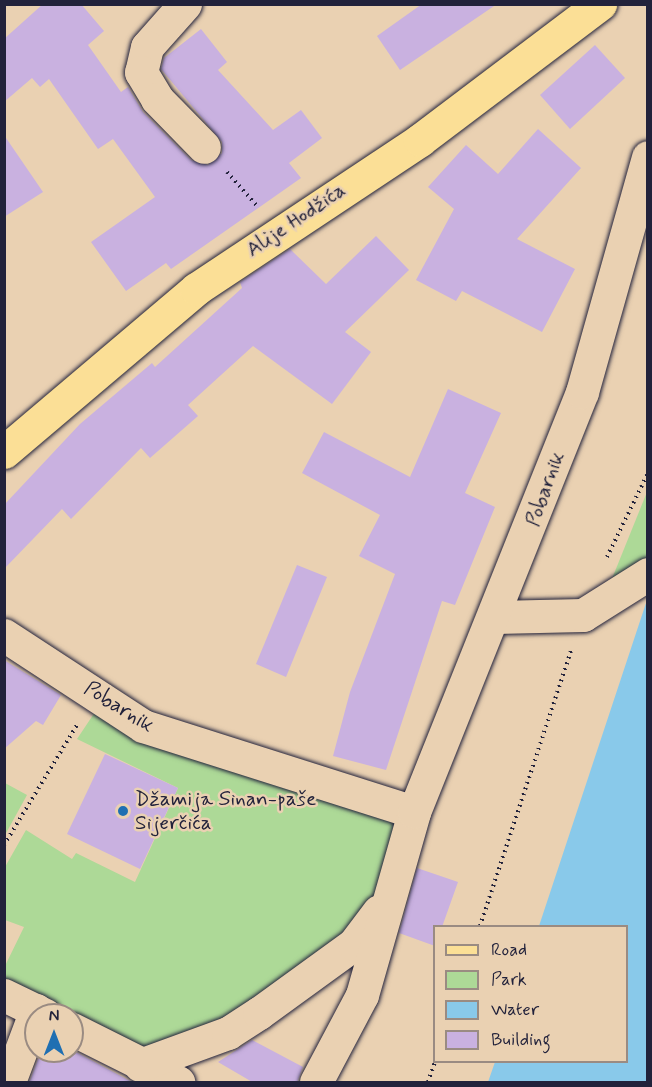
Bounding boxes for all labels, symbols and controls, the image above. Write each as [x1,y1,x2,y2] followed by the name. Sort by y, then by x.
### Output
[241,177,351,263] street label: Alije Hodžića
[520,448,570,530] street label: Pobarnik
[79,676,159,738] street label: Pobarnik
[135,786,321,836] place label: Džamija Sinan-paše Sijerčića
[116,804,130,818] marker: Džamija Sinan-paše Sijerčića
[433,925,628,1063] legend
[491,938,527,962] text: Road
[491,968,527,992] text: Park
[491,998,539,1022] text: Water
[24,1003,84,1063] north arrow
[49,1006,59,1027] text: N
[491,1028,551,1052] text: Building

